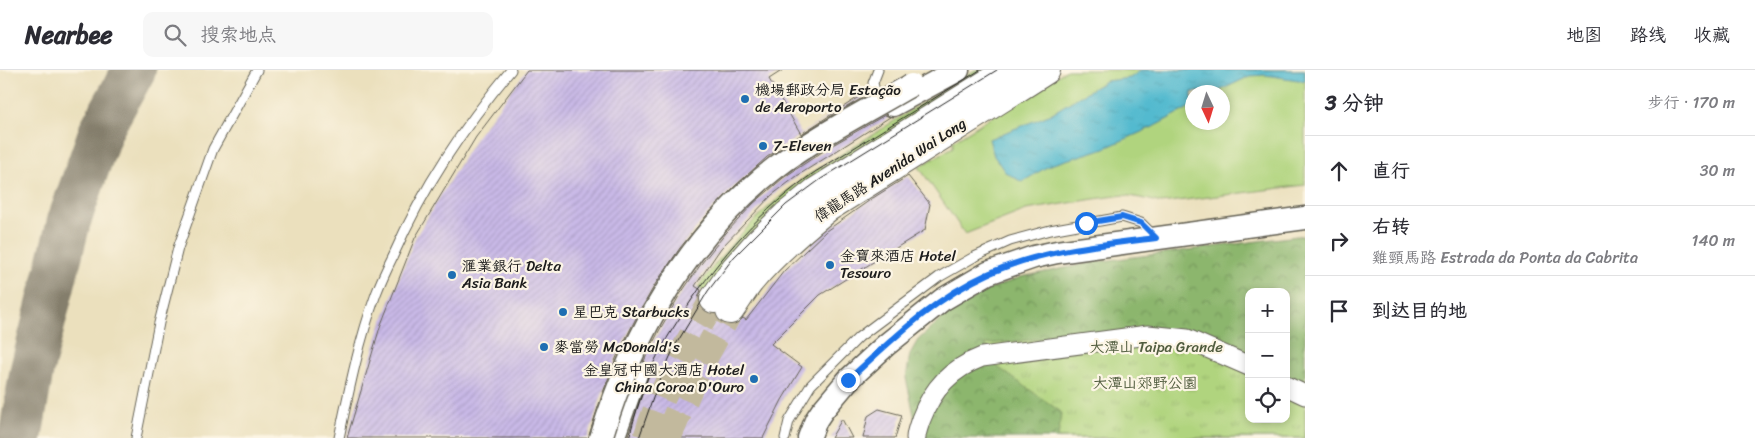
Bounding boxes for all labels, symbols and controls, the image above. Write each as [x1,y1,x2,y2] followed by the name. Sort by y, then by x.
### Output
[143,12,493,57] search box
[25,14,113,56] text: Nearbee
[201,18,277,51] text: 搜索地点
[1566,19,1602,51] text: 地图
[1630,19,1666,51] text: 路线
[1694,19,1730,51] text: 收藏
[161,21,189,49] icon: search
[755,77,901,120] place label: 機場郵政分局 Estação de Aeroporto
[1325,84,1384,122] text: 3 分钟
[1185,85,1230,130] north arrow
[1648,88,1735,117] text: 步行 · 170 m
[739,93,751,105] marker: 機場郵政分局 Estação de Aeroporto
[809,111,972,229] street label: 偉龍馬路 Avenida Wai Long
[773,133,832,159] place label: 7-Eleven
[757,140,769,152] marker: 7-Eleven
[1372,154,1410,187] text: 直行
[1700,156,1735,185] text: 30 m
[1325,157,1353,185] icon: ahead
[1372,210,1410,243] text: 右转
[1075,212,1098,235] route start
[1692,226,1735,255] text: 140 m
[1325,227,1353,255] icon: right
[840,243,956,286] place label: 金寶來酒店 Hotel Tesouro
[1372,243,1638,272] text: 雞頸馬路 Estrada da Ponta da Cabrita
[461,253,561,296] place label: 滙業銀行 Delta Asia Bank
[824,259,836,271] marker: 金寶來酒店 Hotel Tesouro
[446,269,458,281] marker: 滙業銀行 Delta Asia Bank
[1245,288,1290,423] map controls
[1245,288,1290,333] button: +
[1372,294,1467,327] text: 到达目的地
[1325,297,1353,325] icon: arrive
[573,299,690,325] place label: 星巴克 Starbucks
[557,306,569,318] marker: 星巴克 Starbucks
[1245,333,1290,378] button: −
[554,334,680,360] place label: 麥當勞 McDonald's
[1089,334,1223,360] park label: 大潭山 Taipa Grande
[538,341,550,353] marker: 麥當勞 McDonald's
[583,357,745,400] place label: 金皇冠中國大酒店 Hotel China Coroa D'Ouro
[837,369,860,392] route end
[1092,370,1198,396] park label: 大潭山郊野公園
[748,373,760,385] marker: 金皇冠中國大酒店 Hotel China Coroa D'Ouro
[1245,378,1290,423] button: locate

